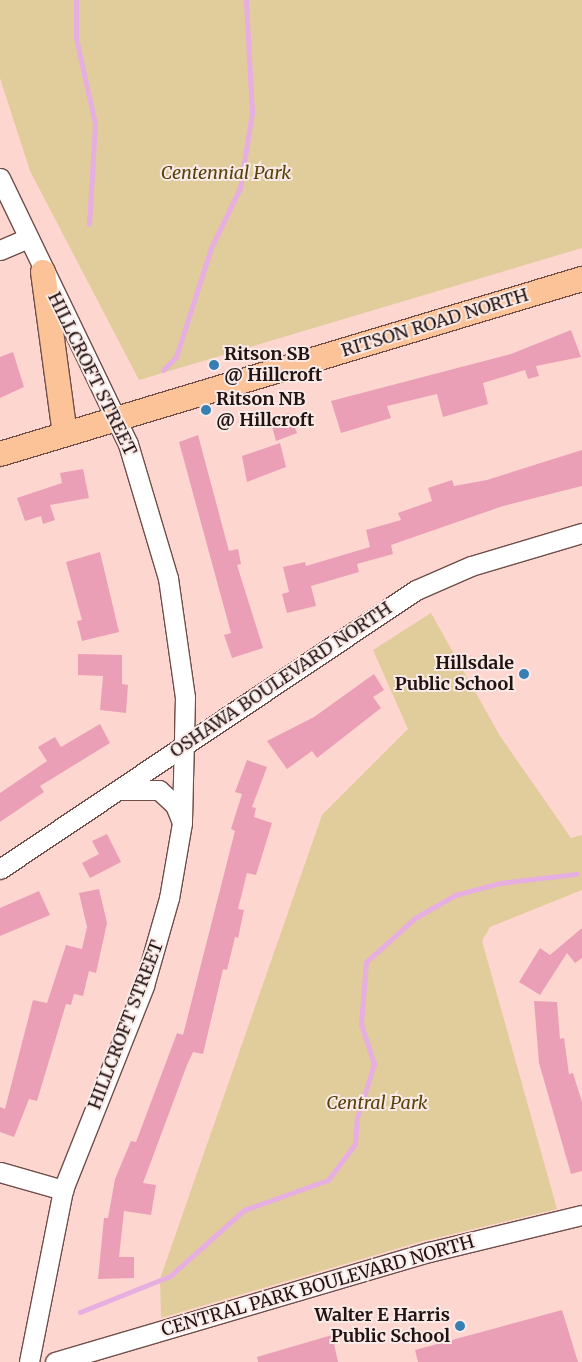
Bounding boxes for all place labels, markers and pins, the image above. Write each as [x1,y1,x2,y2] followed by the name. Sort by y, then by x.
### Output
[224,344,322,386] place label: Ritson SB @ Hillcroft
[208,359,220,371] marker: Ritson SB @ Hillcroft
[216,389,314,432] place label: Ritson NB @ Hillcroft
[200,404,212,416] marker: Ritson NB @ Hillcroft
[395,653,514,696] place label: Hillsdale Public School
[518,668,530,680] marker: Hillsdale Public School
[315,1305,450,1348] place label: Walter E Harris Public School
[454,1320,466,1332] marker: Walter E Harris Public School

